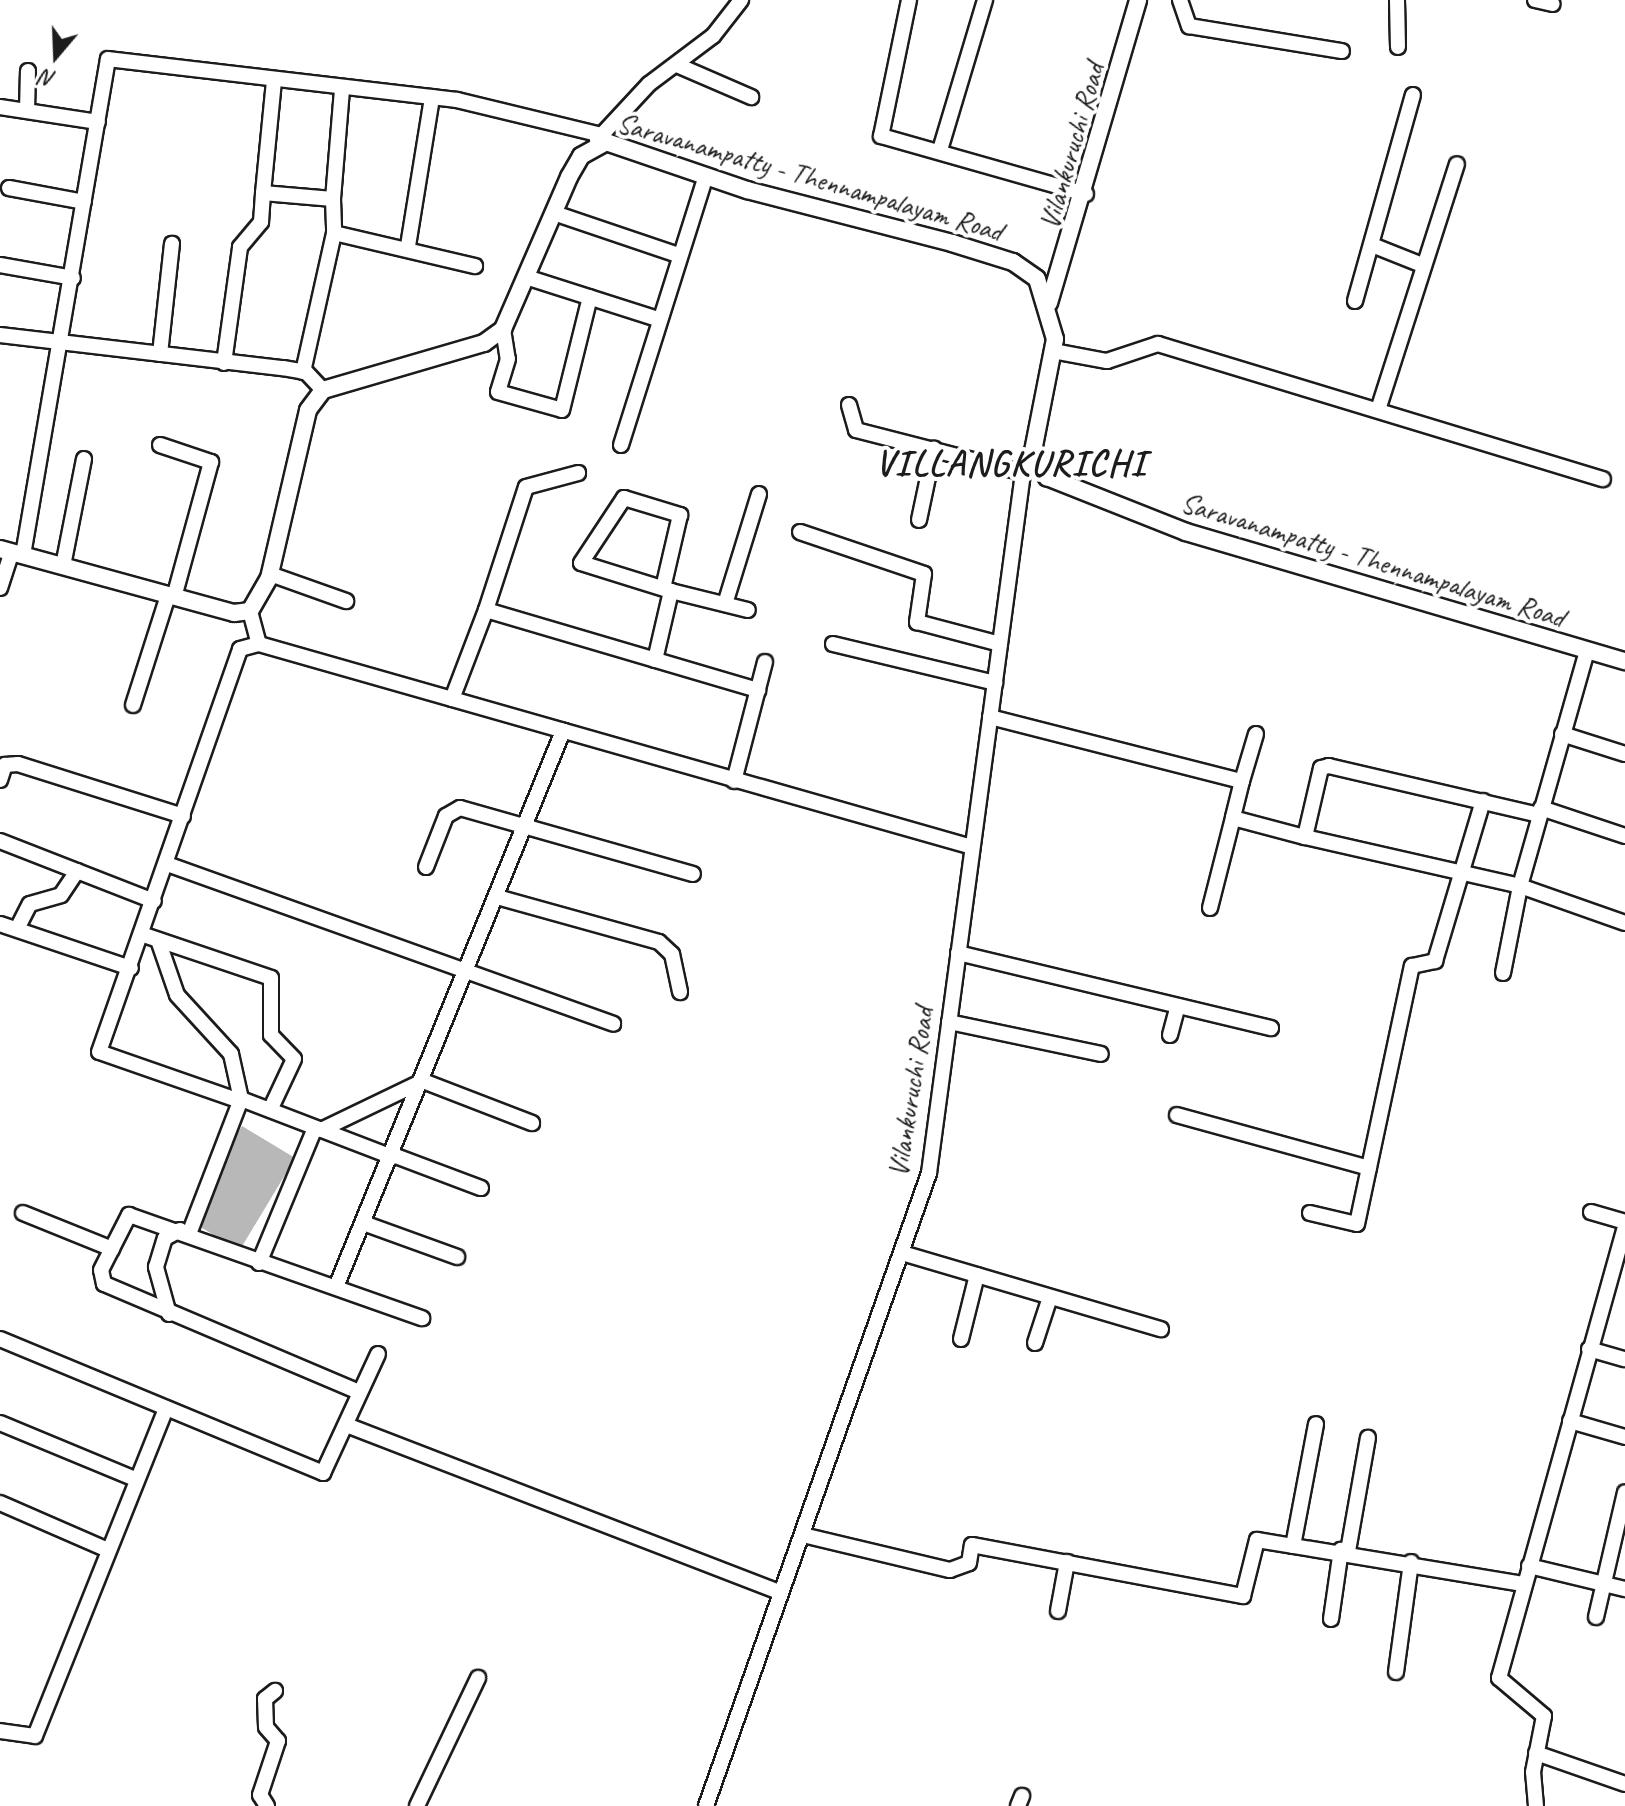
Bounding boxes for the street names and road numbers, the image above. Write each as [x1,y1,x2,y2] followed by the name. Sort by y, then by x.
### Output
[1032,60,1112,232] street label: Vilankuruchi Road
[614,106,1006,248] street label: Saravanampatty - Thennampalayam Road
[1178,486,1568,634] street label: Saravanampatty - Thennampalayam Road
[881,1005,941,1179] street label: Vilankuruchi Road

